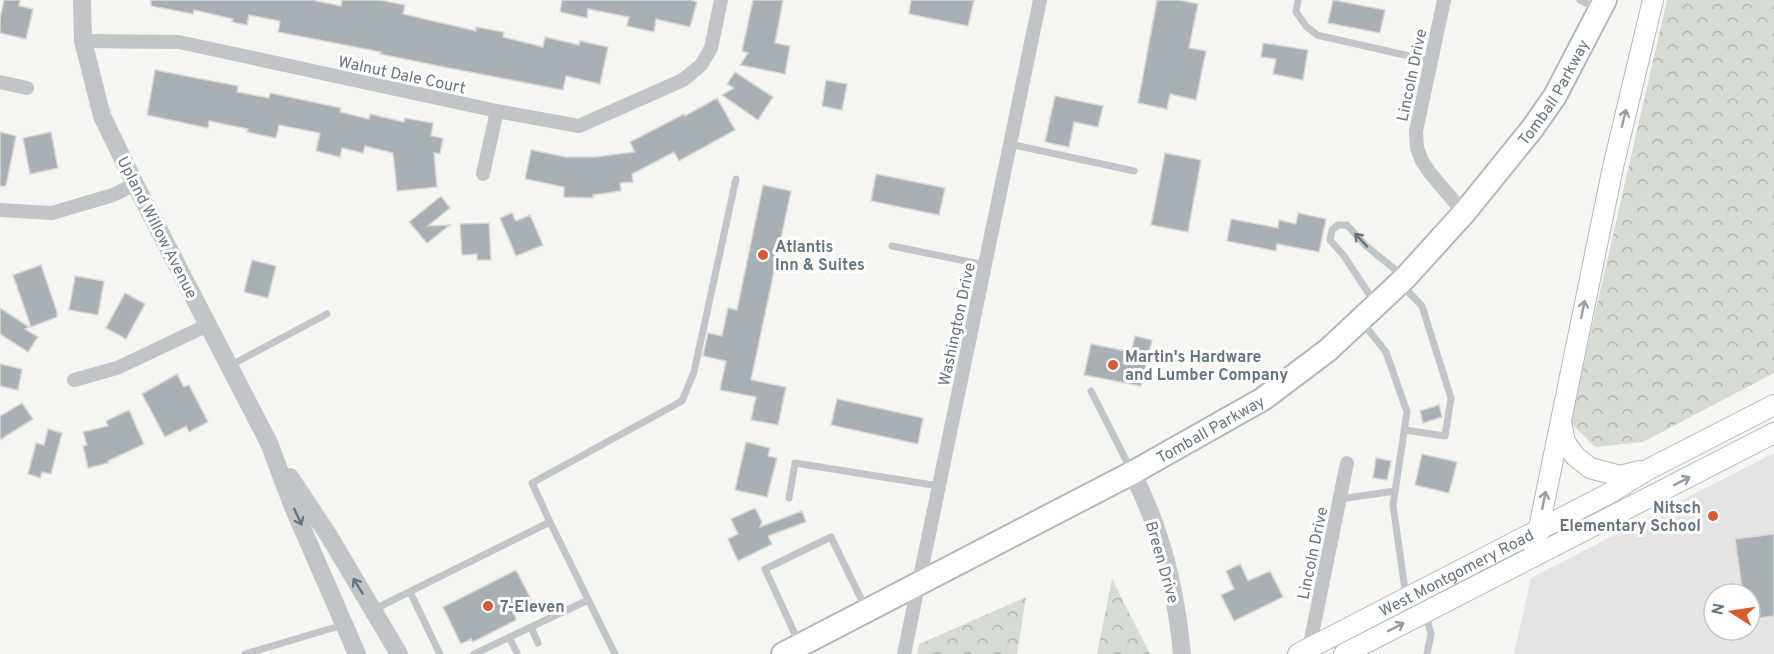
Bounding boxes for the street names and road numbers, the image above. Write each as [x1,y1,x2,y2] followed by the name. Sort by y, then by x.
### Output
[1393,27,1433,124] street label: Lincoln Drive
[1515,36,1595,150] street label: Tomball Parkway
[336,53,467,99] street label: Walnut Dale Court
[112,153,201,303] street label: Upland Willow Avenue
[935,261,981,388] street label: Washington Drive
[1154,392,1269,469] street label: Tomball Parkway
[1294,505,1334,602] street label: Lincoln Drive
[1140,519,1182,606] street label: Breen Drive
[1376,526,1538,622] street label: West Montgomery Road

